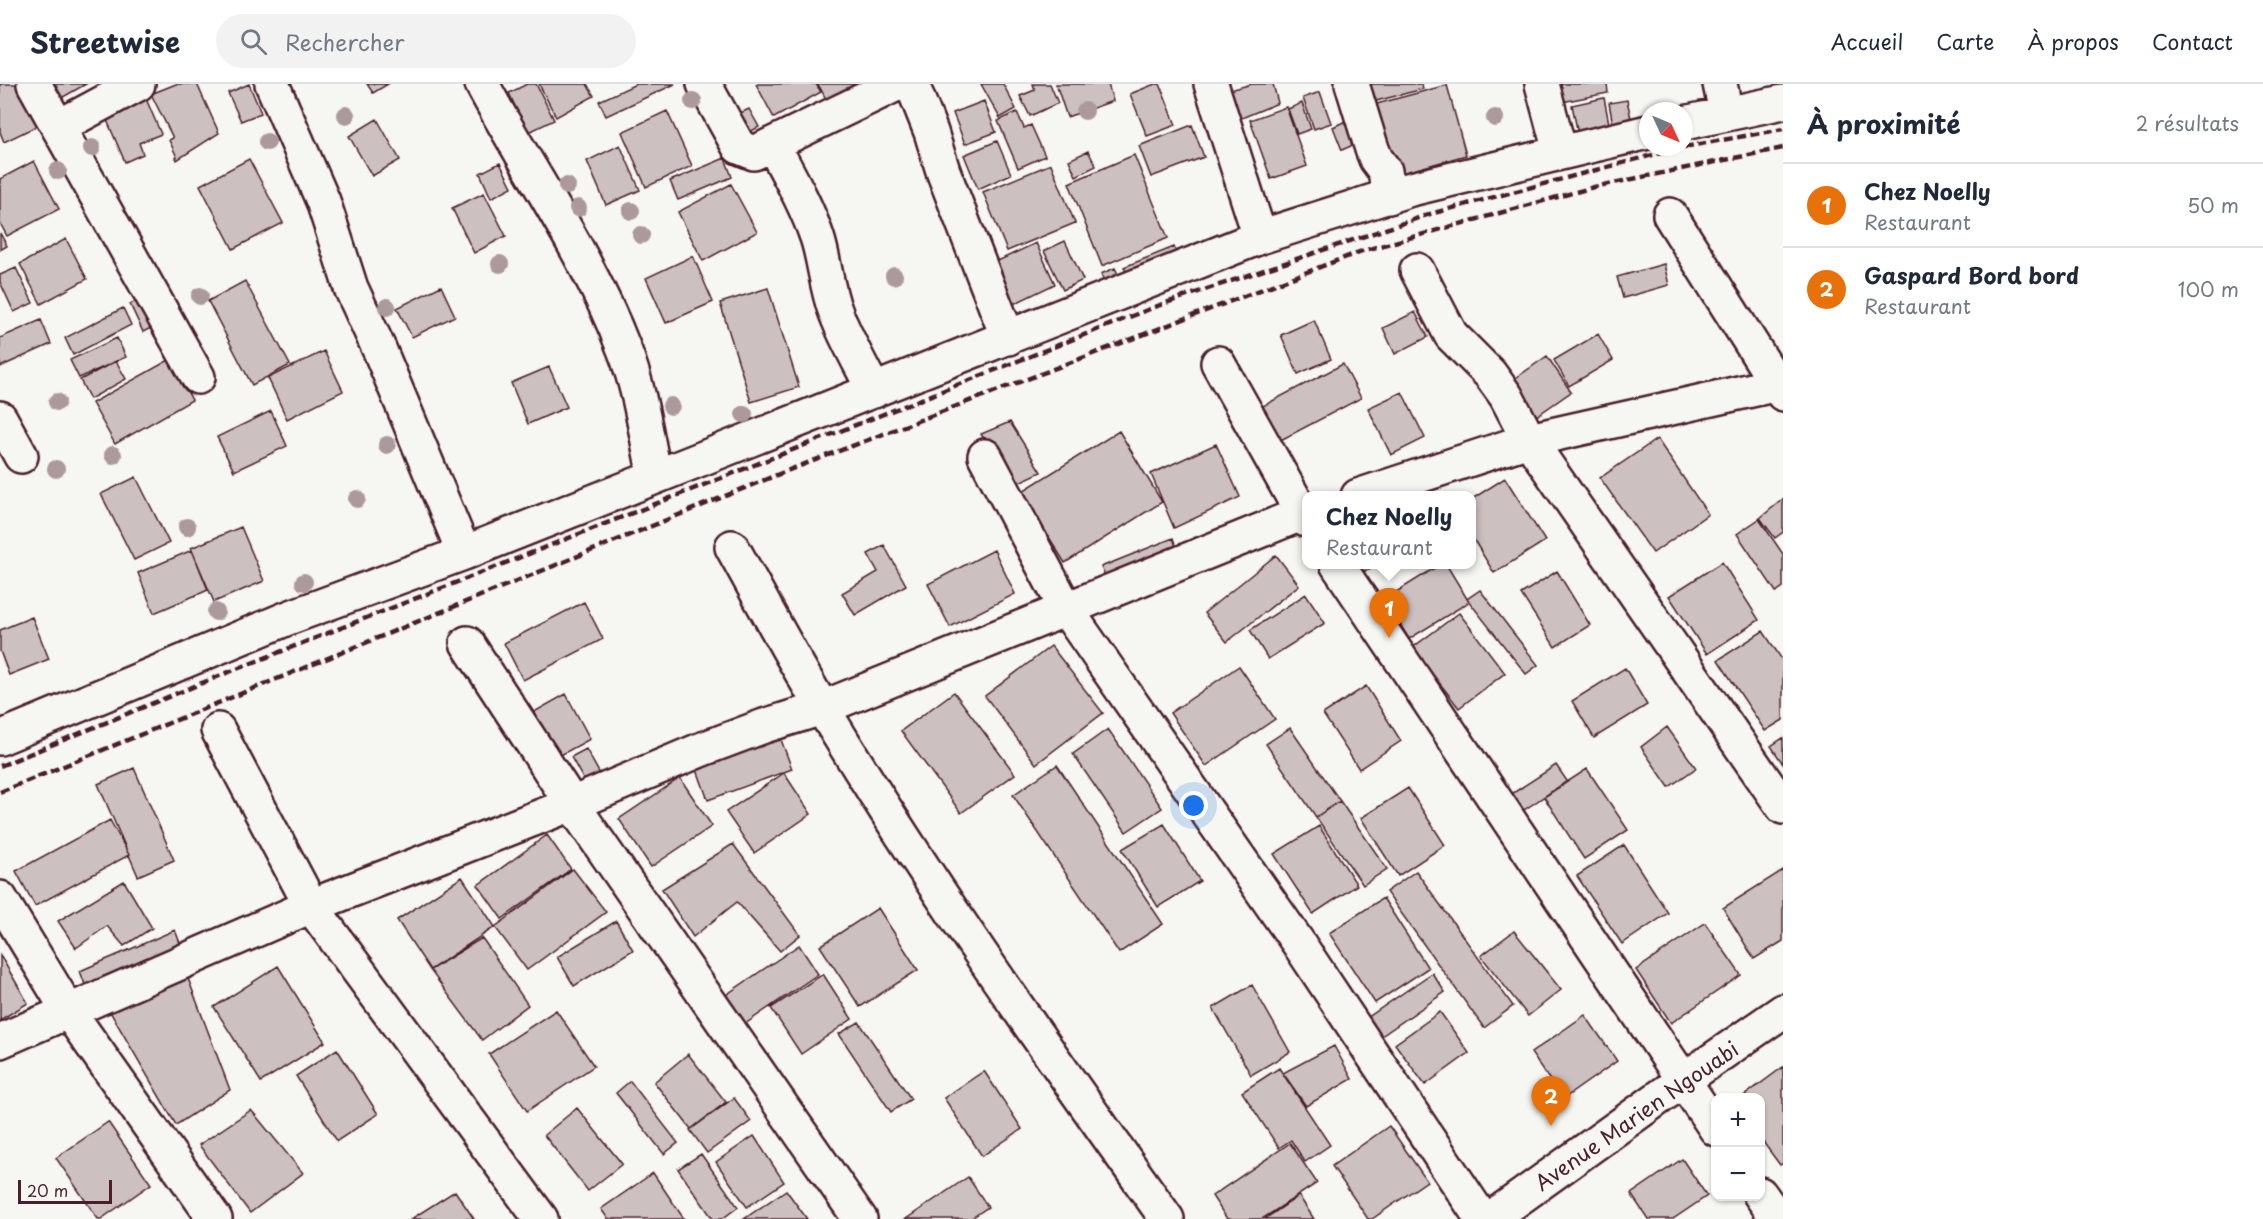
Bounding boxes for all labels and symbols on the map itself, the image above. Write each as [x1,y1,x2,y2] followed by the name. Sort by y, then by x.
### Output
[1639,102,1693,156] north arrow
[1370,588,1408,638] pin: 1
[1179,791,1208,820] your location
[1527,1032,1745,1198] street label: Avenue Marien Ngouabi
[1532,1076,1570,1126] pin: 2
[18,1177,112,1204] scale bar

